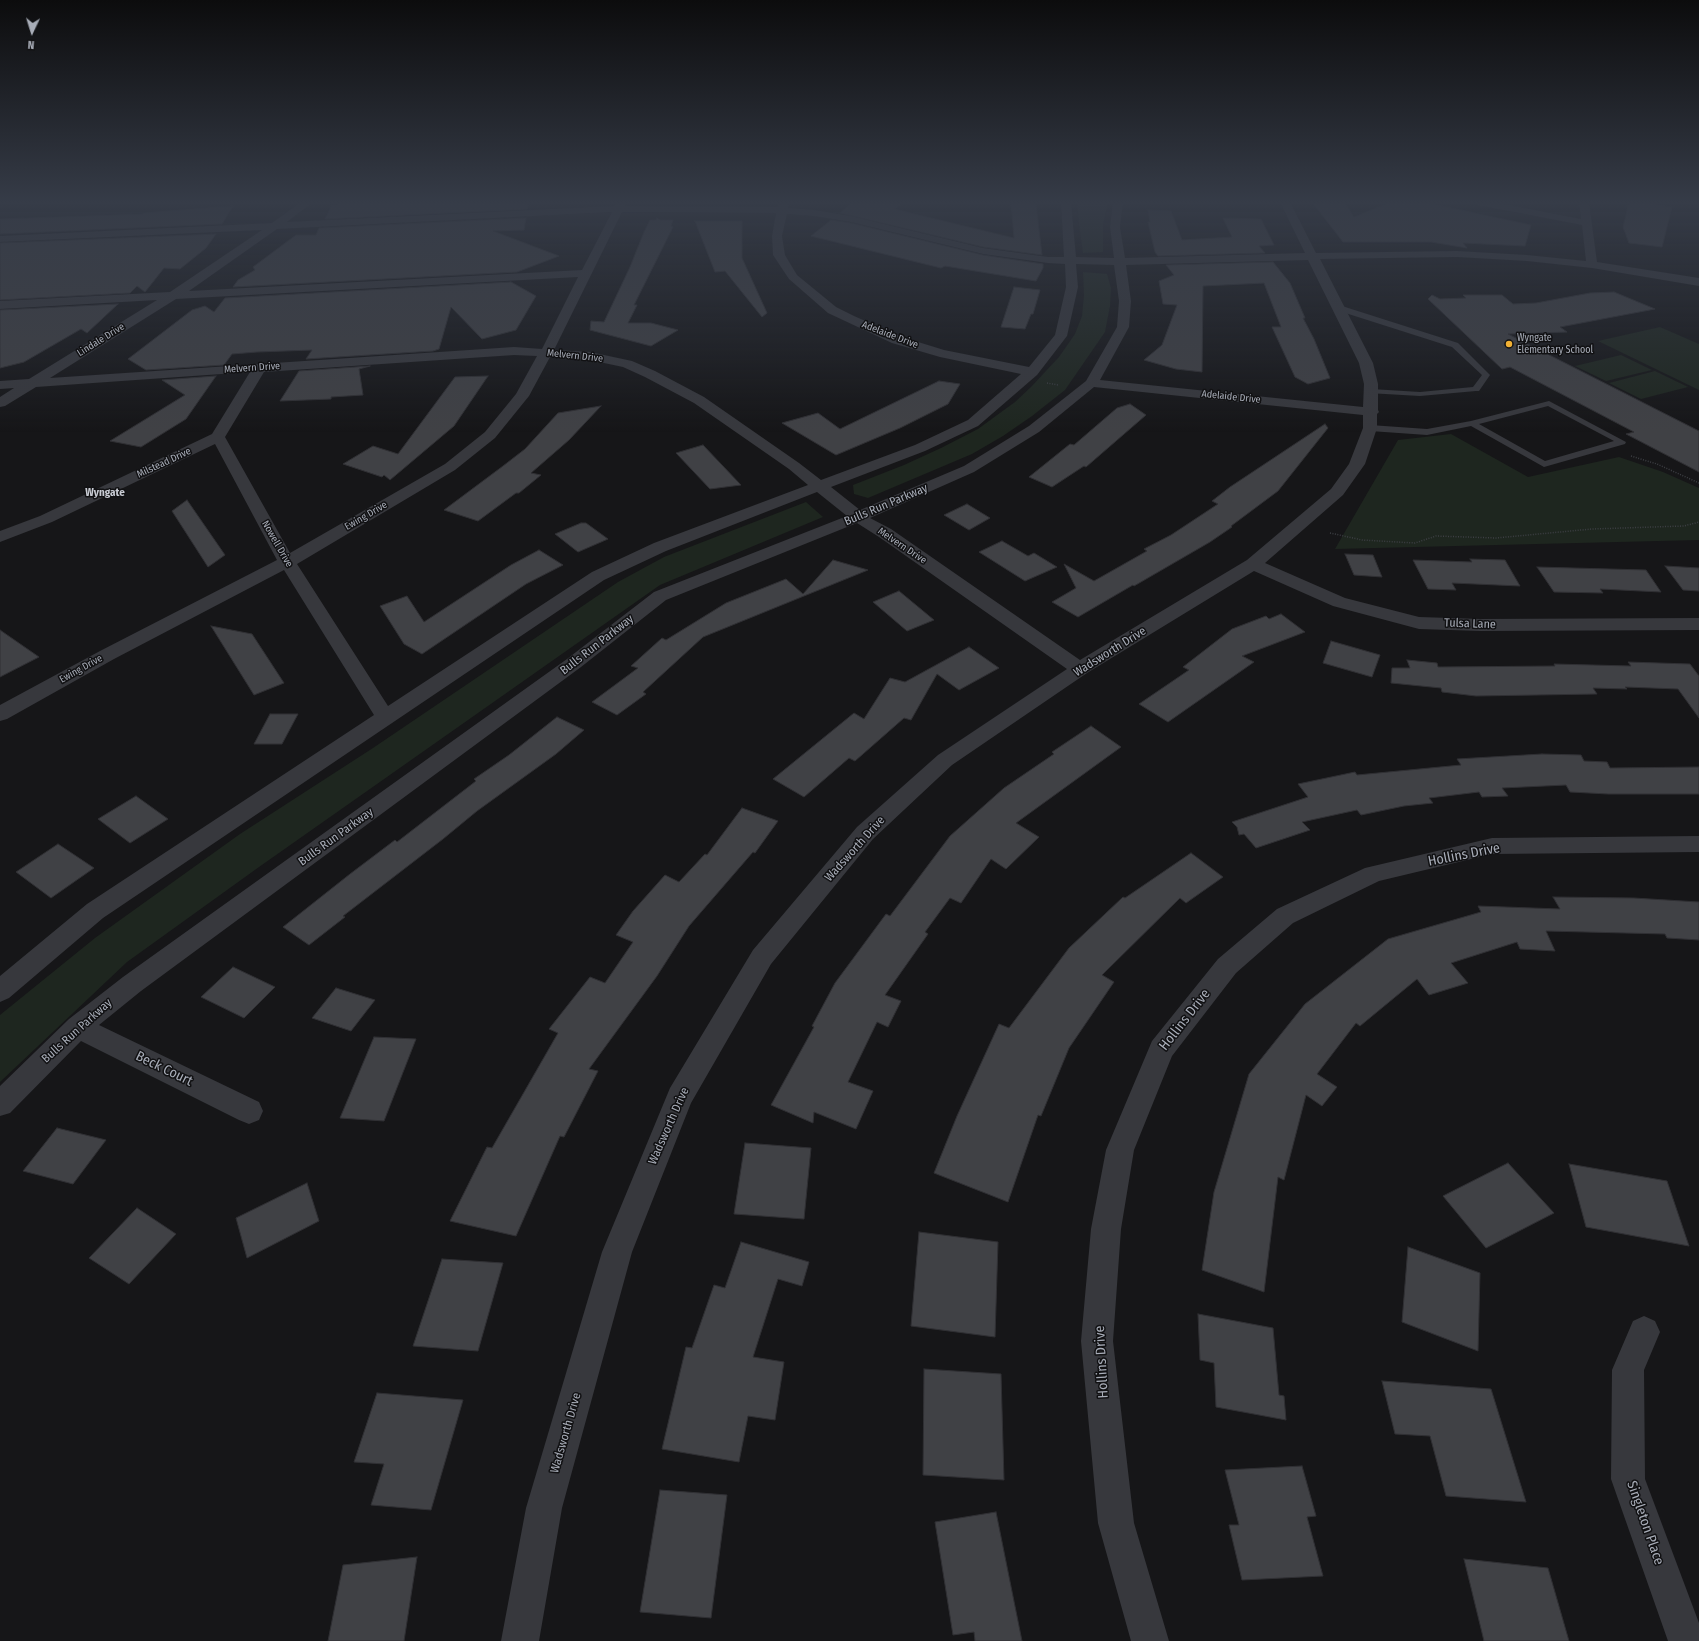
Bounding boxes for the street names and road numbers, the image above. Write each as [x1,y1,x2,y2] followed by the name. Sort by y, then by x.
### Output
[860,319,920,351] street label: Adelaide Drive
[75,321,127,359] street label: Lindale Drive
[546,347,604,365] street label: Melvern Drive
[224,360,280,376] street label: Melvern Drive
[1201,388,1261,406] street label: Adelaide Drive
[135,445,193,481] street label: Milstead Drive
[842,481,930,529] street label: Bulls Run Parkway
[343,499,389,533] street label: Ewing Drive
[259,519,295,569] street label: Nowell Drive
[875,525,929,567] street label: Melvern Drive
[557,612,637,678] street label: Bulls Run Parkway
[1444,616,1496,632] street label: Tulsa Lane
[1071,624,1149,680] street label: Wadsworth Drive
[57,652,105,686] street label: Ewing Drive
[296,805,376,869] street label: Bulls Run Parkway
[822,813,888,885] street label: Wadsworth Drive
[1427,840,1501,870] street label: Hollins Drive
[1156,986,1214,1054] street label: Hollins Drive
[39,996,115,1066] street label: Bulls Run Parkway
[133,1048,195,1090] street label: Beck Court
[646,1085,692,1167] street label: Wadsworth Drive
[1092,1325,1112,1399] street label: Hollins Drive
[548,1391,584,1475] street label: Wadsworth Drive
[1623,1479,1667,1567] street label: Singleton Place

